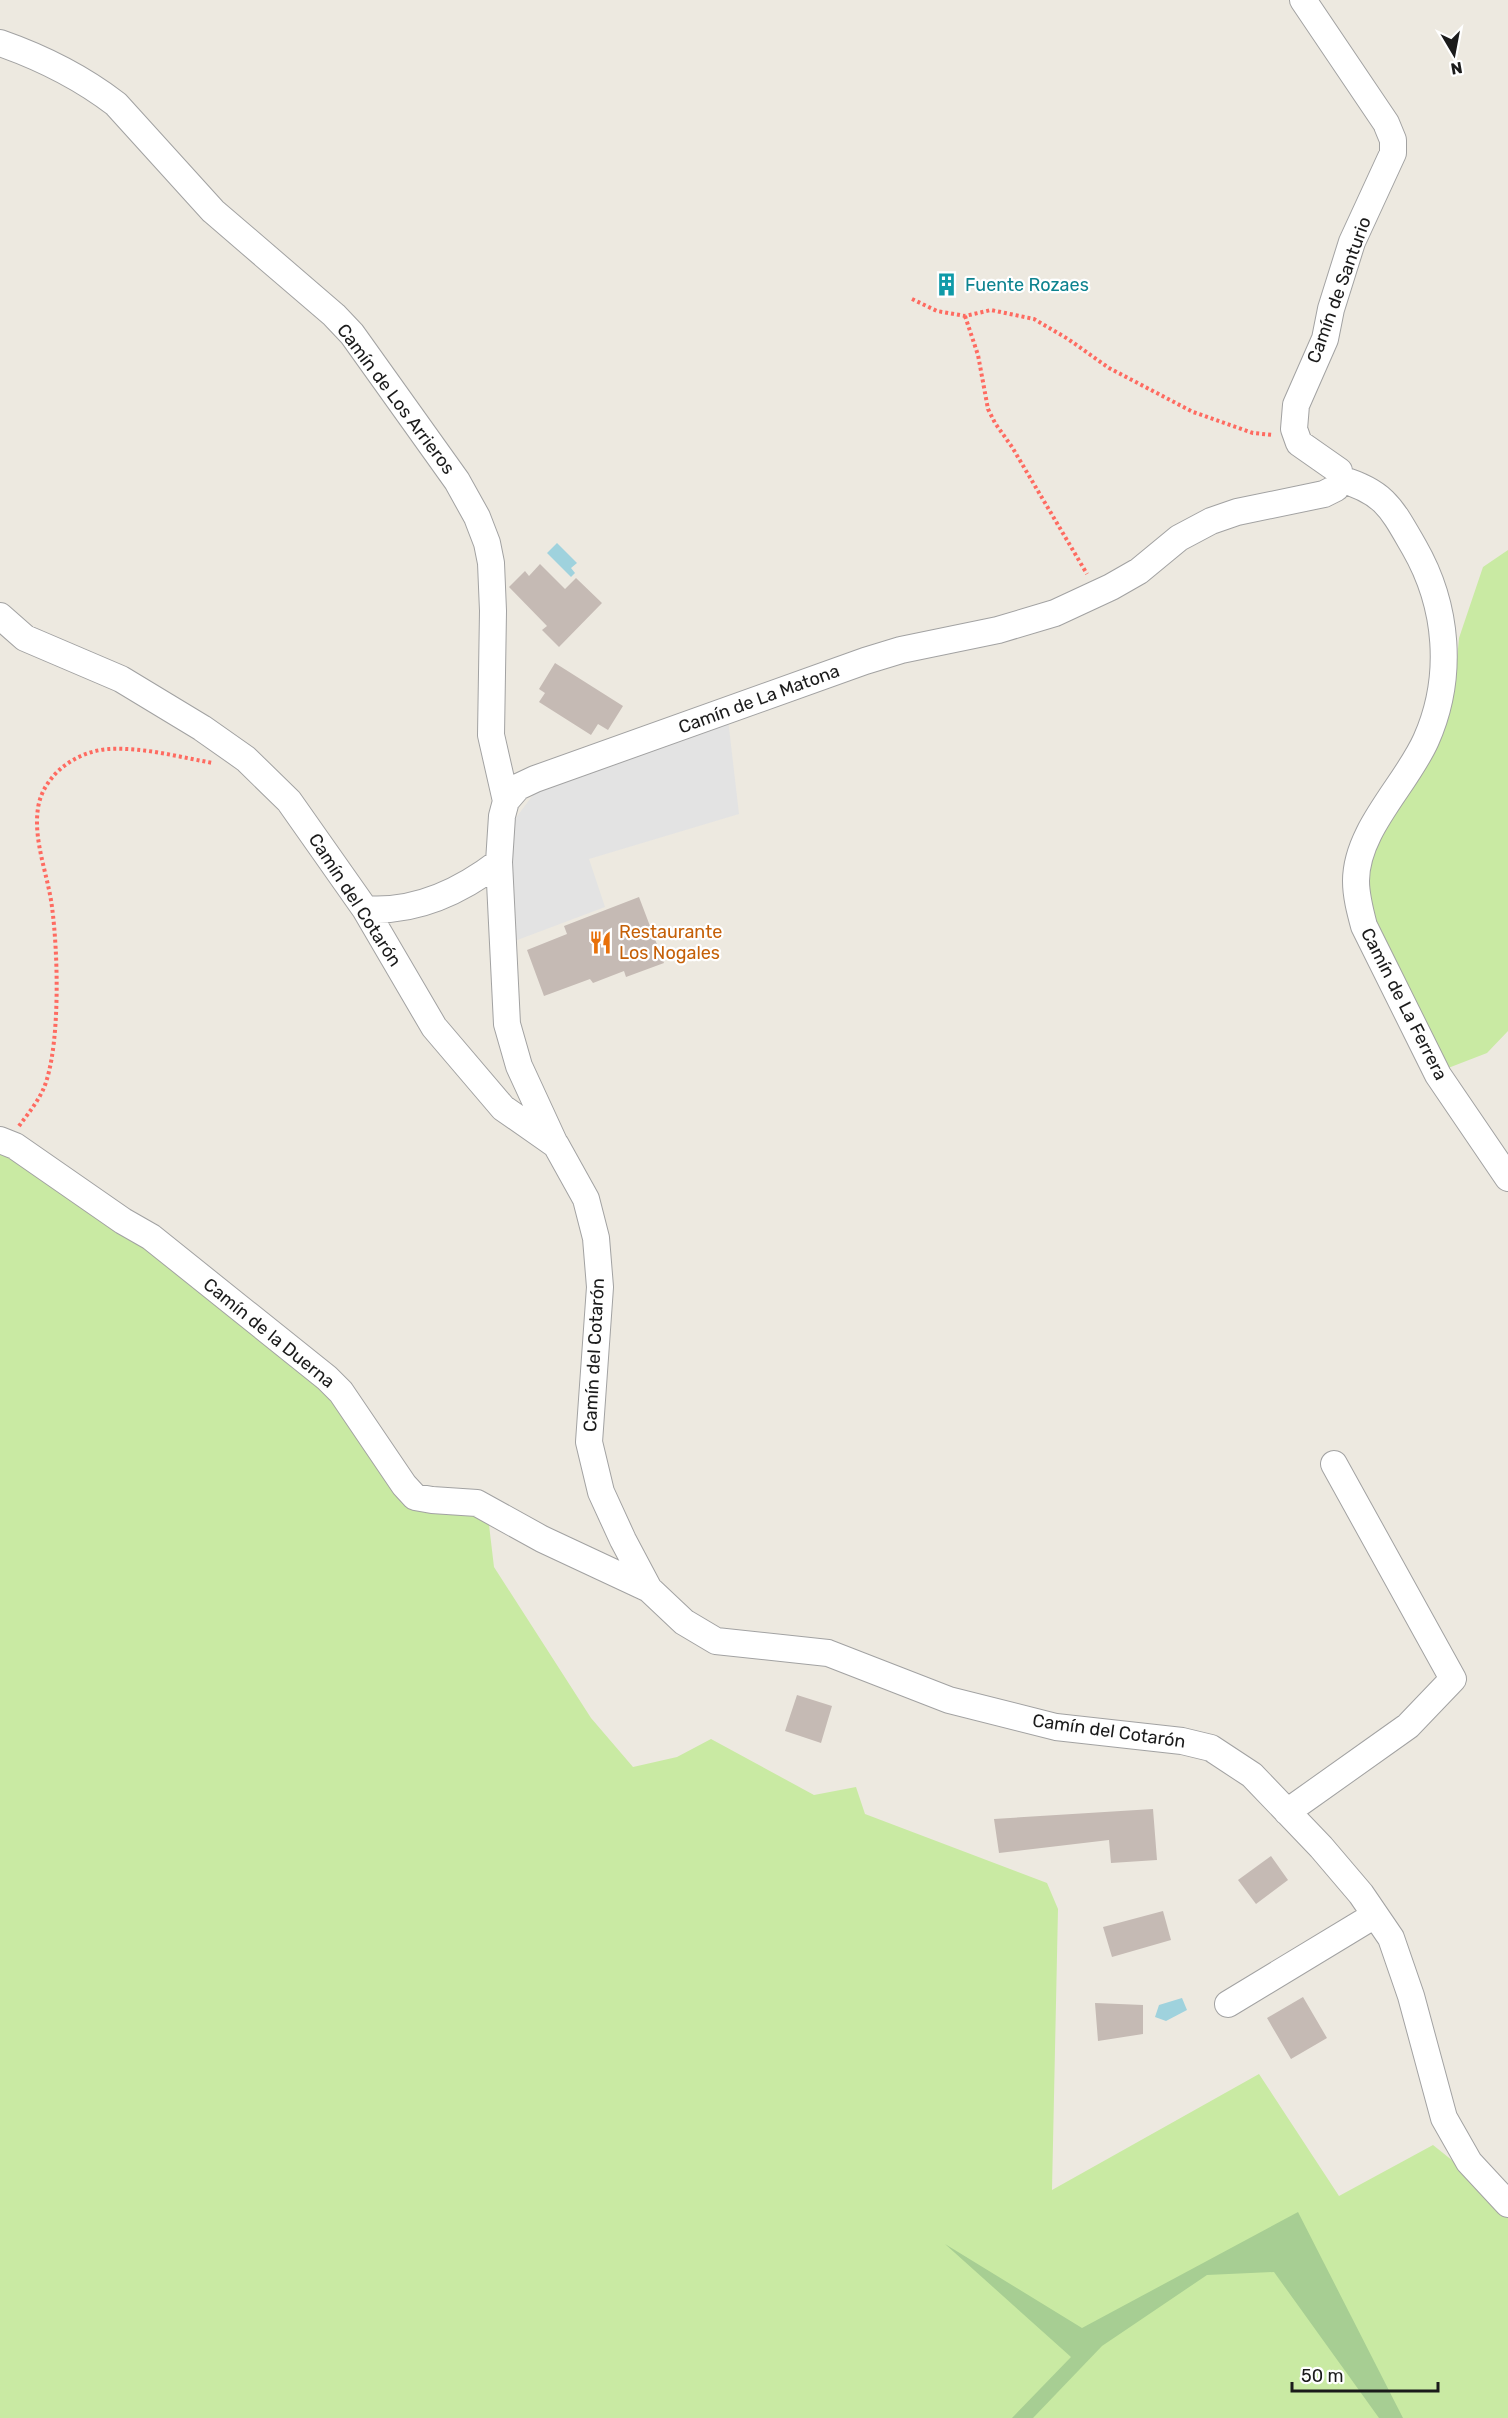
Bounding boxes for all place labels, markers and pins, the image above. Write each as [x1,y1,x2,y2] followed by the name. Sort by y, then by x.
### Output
[934,272,960,298] building icon: Fuente Rozaes
[965,274,1089,296] place label: Fuente Rozaes
[619,921,722,964] place label: Restaurante Los Nogales
[588,929,614,955] restaurant icon: Restaurante Los Nogales

